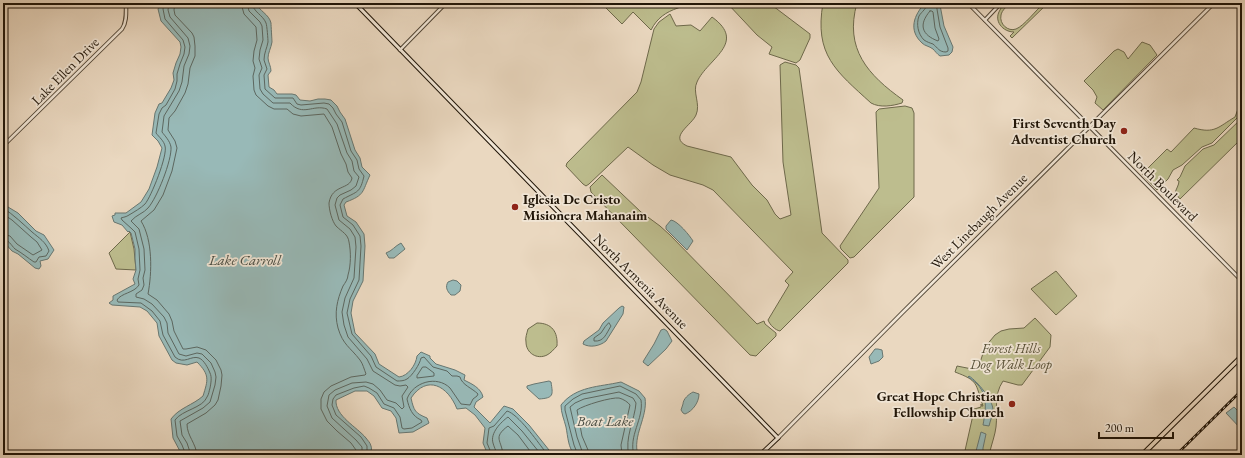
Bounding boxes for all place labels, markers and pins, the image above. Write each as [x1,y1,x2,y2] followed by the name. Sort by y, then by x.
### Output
[1010,114,1116,148] place label: First Seventh Day Adventist Church
[1119,126,1129,136] marker: First Seventh Day Adventist Church
[523,190,648,224] place label: Iglesia De Cristo Misionera Mahanaim
[510,202,520,212] marker: Iglesia De Cristo Misionera Mahanaim
[877,387,1004,421] place label: Great Hope Christian Fellowship Church
[1007,399,1017,409] marker: Great Hope Christian Fellowship Church

